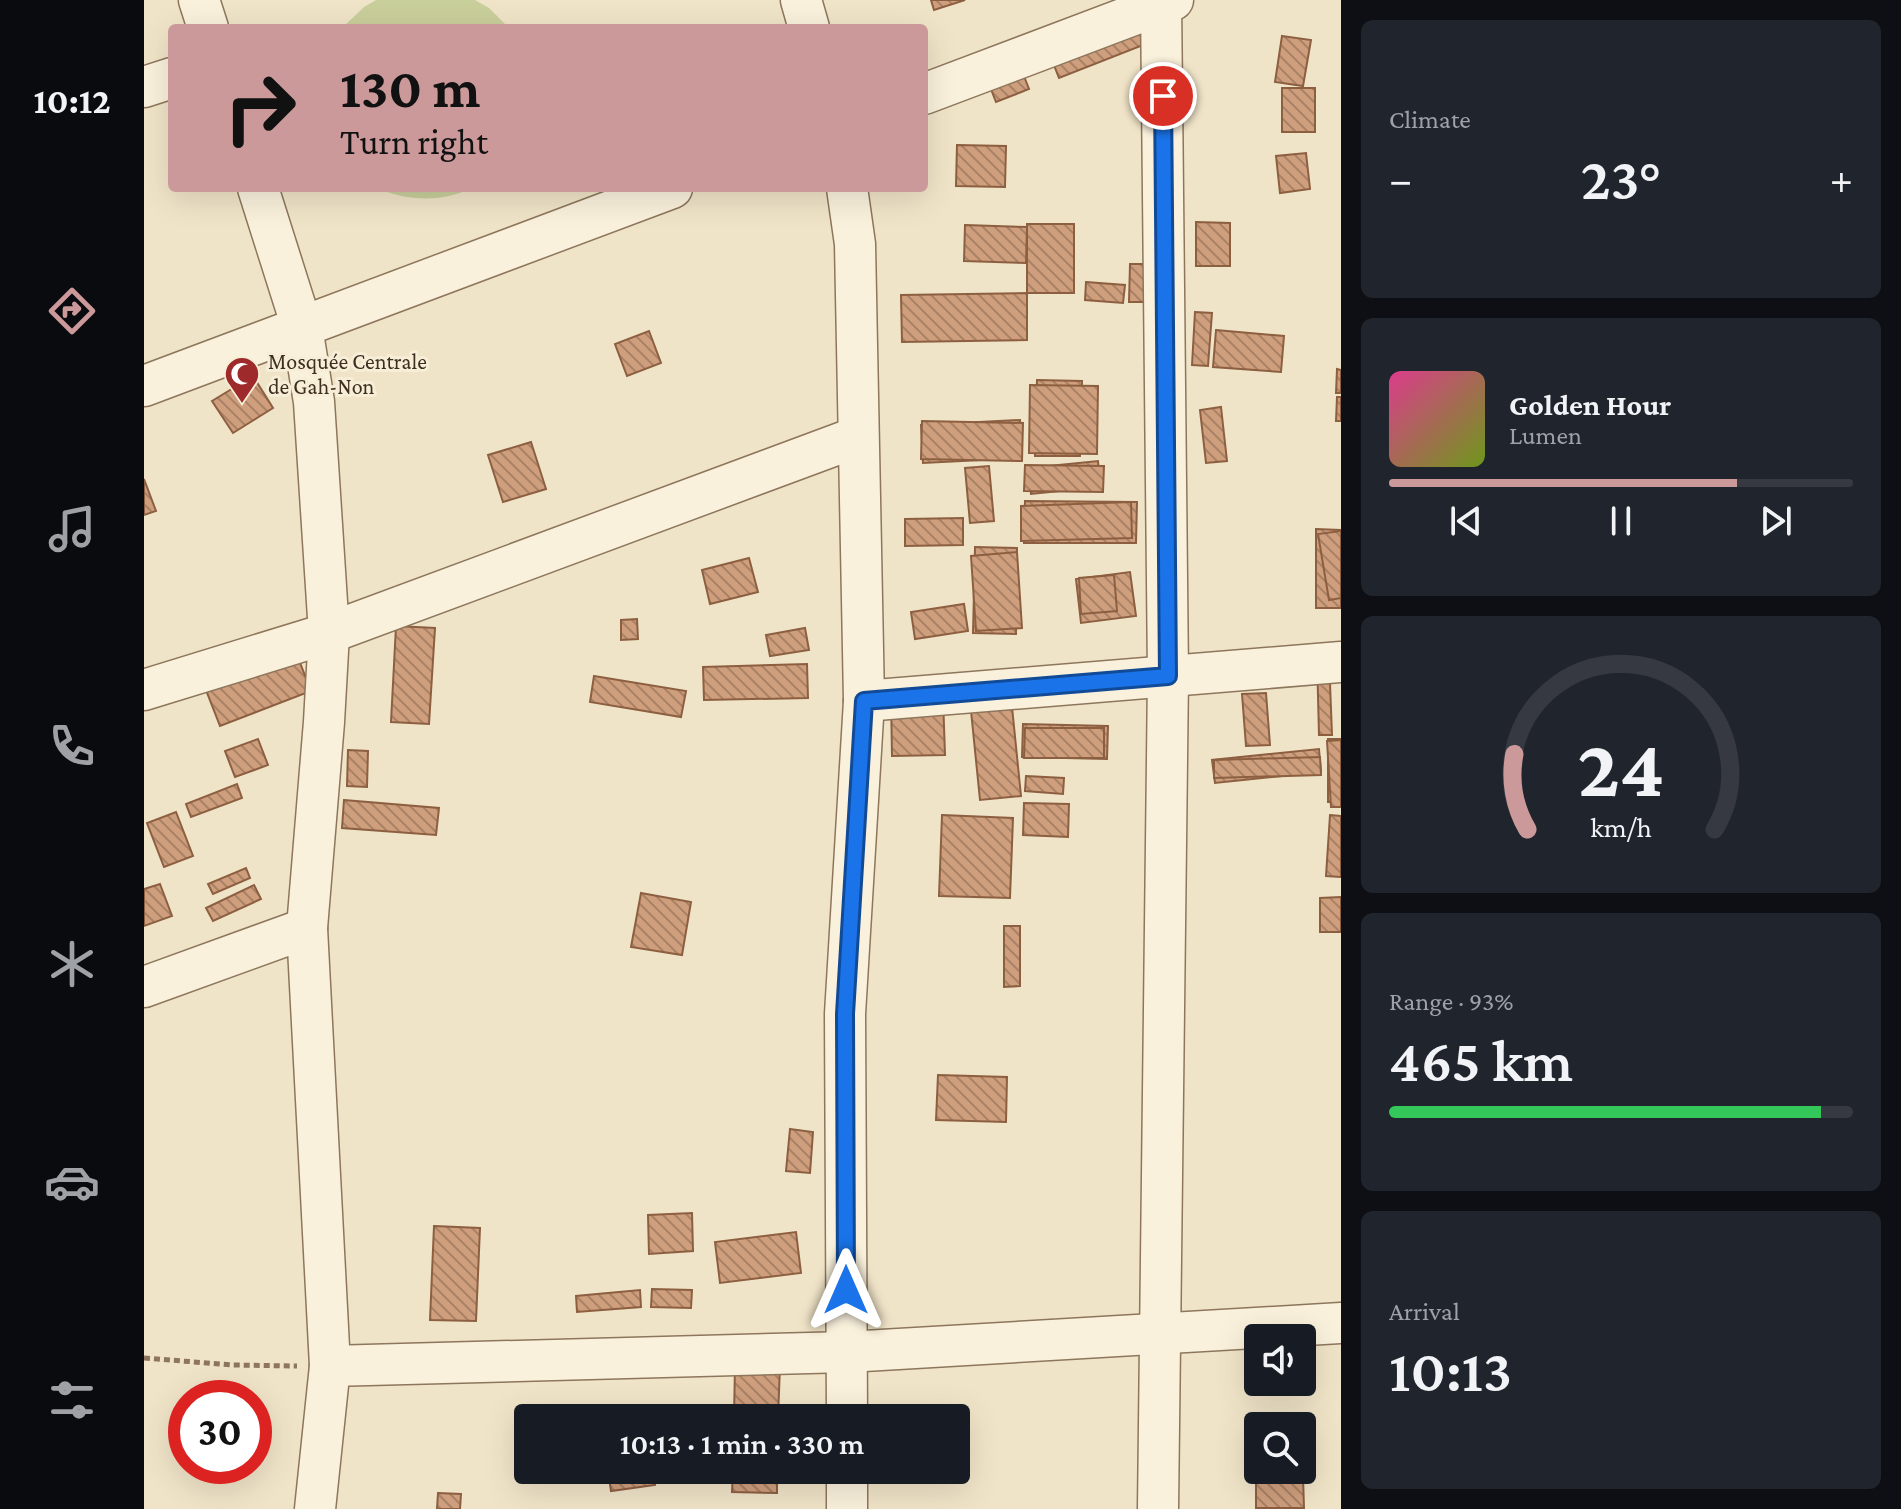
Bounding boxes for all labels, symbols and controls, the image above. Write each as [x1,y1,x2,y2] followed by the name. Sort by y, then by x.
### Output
[208,56,312,160] icon: right
[340,57,481,119] text: 130 m
[1129,62,1197,130] pin
[1141,74,1185,118] icon: arrive
[33,81,111,121] text: 10:12
[1389,105,1471,134] text: Climate
[340,122,488,162] text: Turn right
[1581,145,1661,212] text: 23°
[1389,155,1412,203] text: −
[1830,155,1853,203] text: +
[44,283,100,339] icon: directions
[268,349,427,399] place label: Mosquée Centrale de Gah-Non
[223,355,261,405] mosque icon: Mosquée Centrale de Gah-Non
[1509,388,1671,421] text: Golden Hour
[1509,421,1582,450] text: Lumen
[1444,499,1488,543] icon: previous
[1599,499,1643,543] icon: pause
[1754,499,1798,543] icon: next
[44,501,100,557] icon: music
[44,718,100,774] icon: phone
[1577,721,1665,814] text: 24
[1590,812,1652,844] text: km/h
[44,936,100,992] icon: climate
[1389,987,1513,1016] text: Range · 93%
[1389,1027,1573,1094] text: 465 km
[44,1154,100,1210] icon: car
[804,1248,888,1332] position arrow
[1389,1297,1460,1326] text: Arrival
[1244,1324,1316,1484] map controls
[1244,1324,1316,1396] button: sound
[1389,1337,1512,1404] text: 10:13
[44,1372,100,1428] icon: filters
[168,1380,272,1484] speed limit sign: 30
[1244,1412,1316,1484] button: search
[620,1427,864,1460] text: 10:13 · 1 min · 330 m

